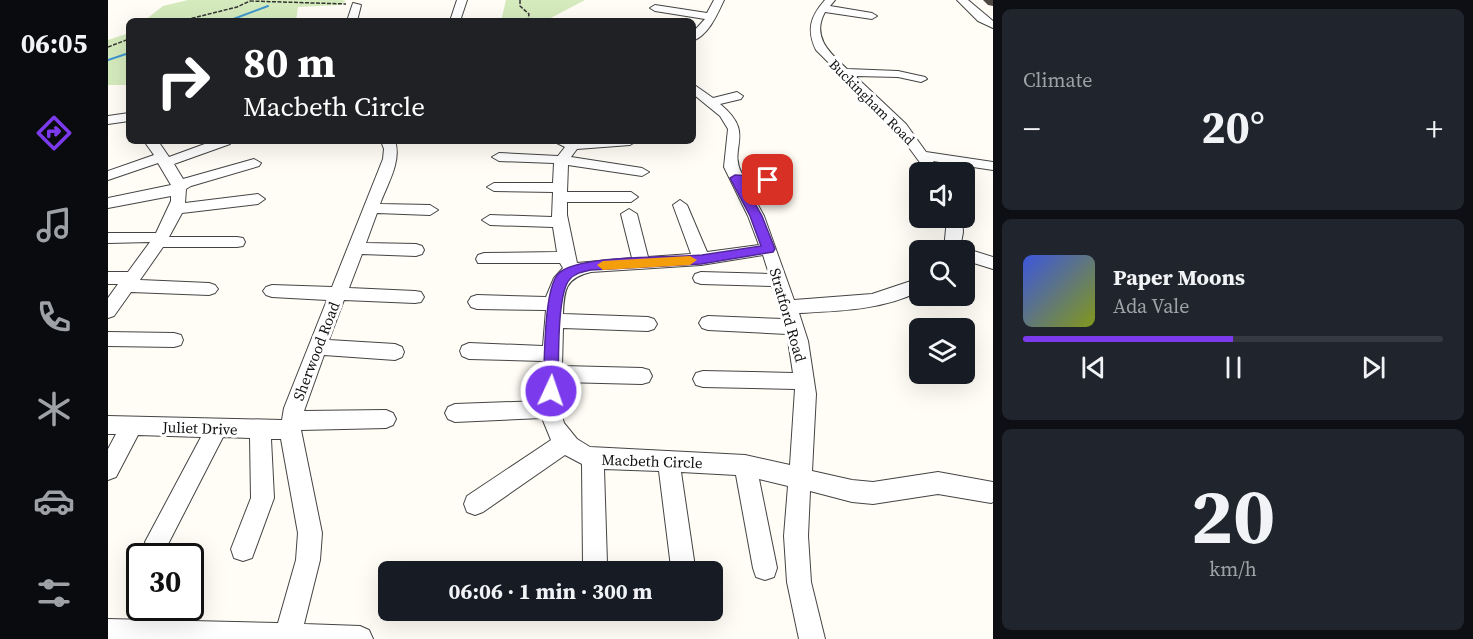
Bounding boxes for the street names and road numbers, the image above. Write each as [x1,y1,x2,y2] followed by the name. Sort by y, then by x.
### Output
[825,55,919,149] street label: Buckingham Road
[765,266,812,365] street label: Stratford Road
[288,298,345,403] street label: Sherwood Road
[161,416,238,440] street label: Juliet Drive
[601,449,703,473] street label: Macbeth Circle

